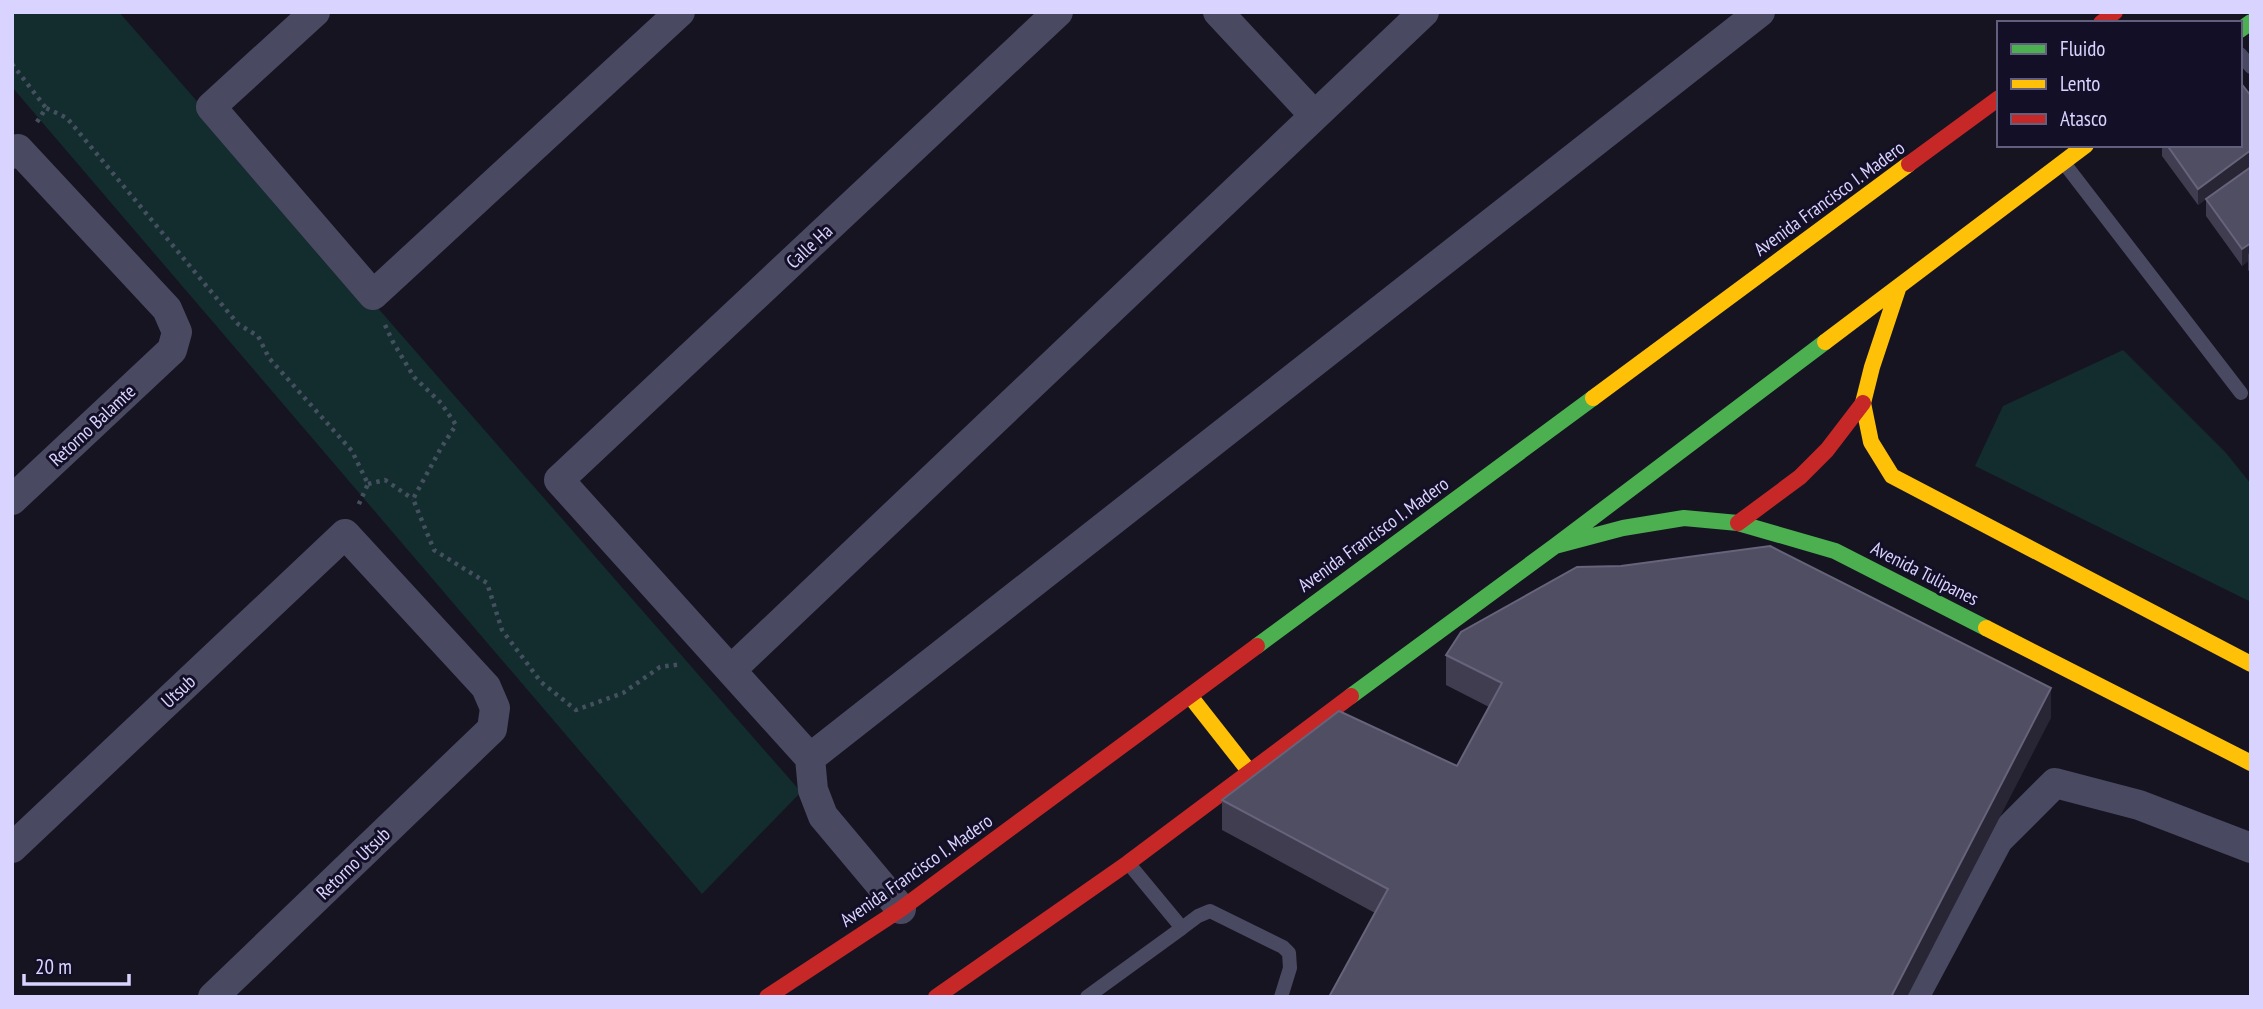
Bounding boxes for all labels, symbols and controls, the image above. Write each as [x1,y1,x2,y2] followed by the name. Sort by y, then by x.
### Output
[1997,21,2242,147] legend
[2060,35,2105,62] text: Fluido
[2060,70,2100,97] text: Lento
[2060,105,2107,132] text: Atasco
[1749,135,1909,261] street label: Avenida Francisco I. Madero
[781,219,837,273] street label: Calle Ha
[44,379,140,471] street label: Retorno Balamte
[1293,471,1453,597] street label: Avenida Francisco I. Madero
[1867,536,1983,610] street label: Avenida Tulipanes
[156,669,200,713] street label: Utsub
[835,808,997,932] street label: Avenida Francisco I. Madero
[311,822,395,904] street label: Retorno Utsub
[24,942,130,986] scale bar
[35,953,72,980] text: 20 m

